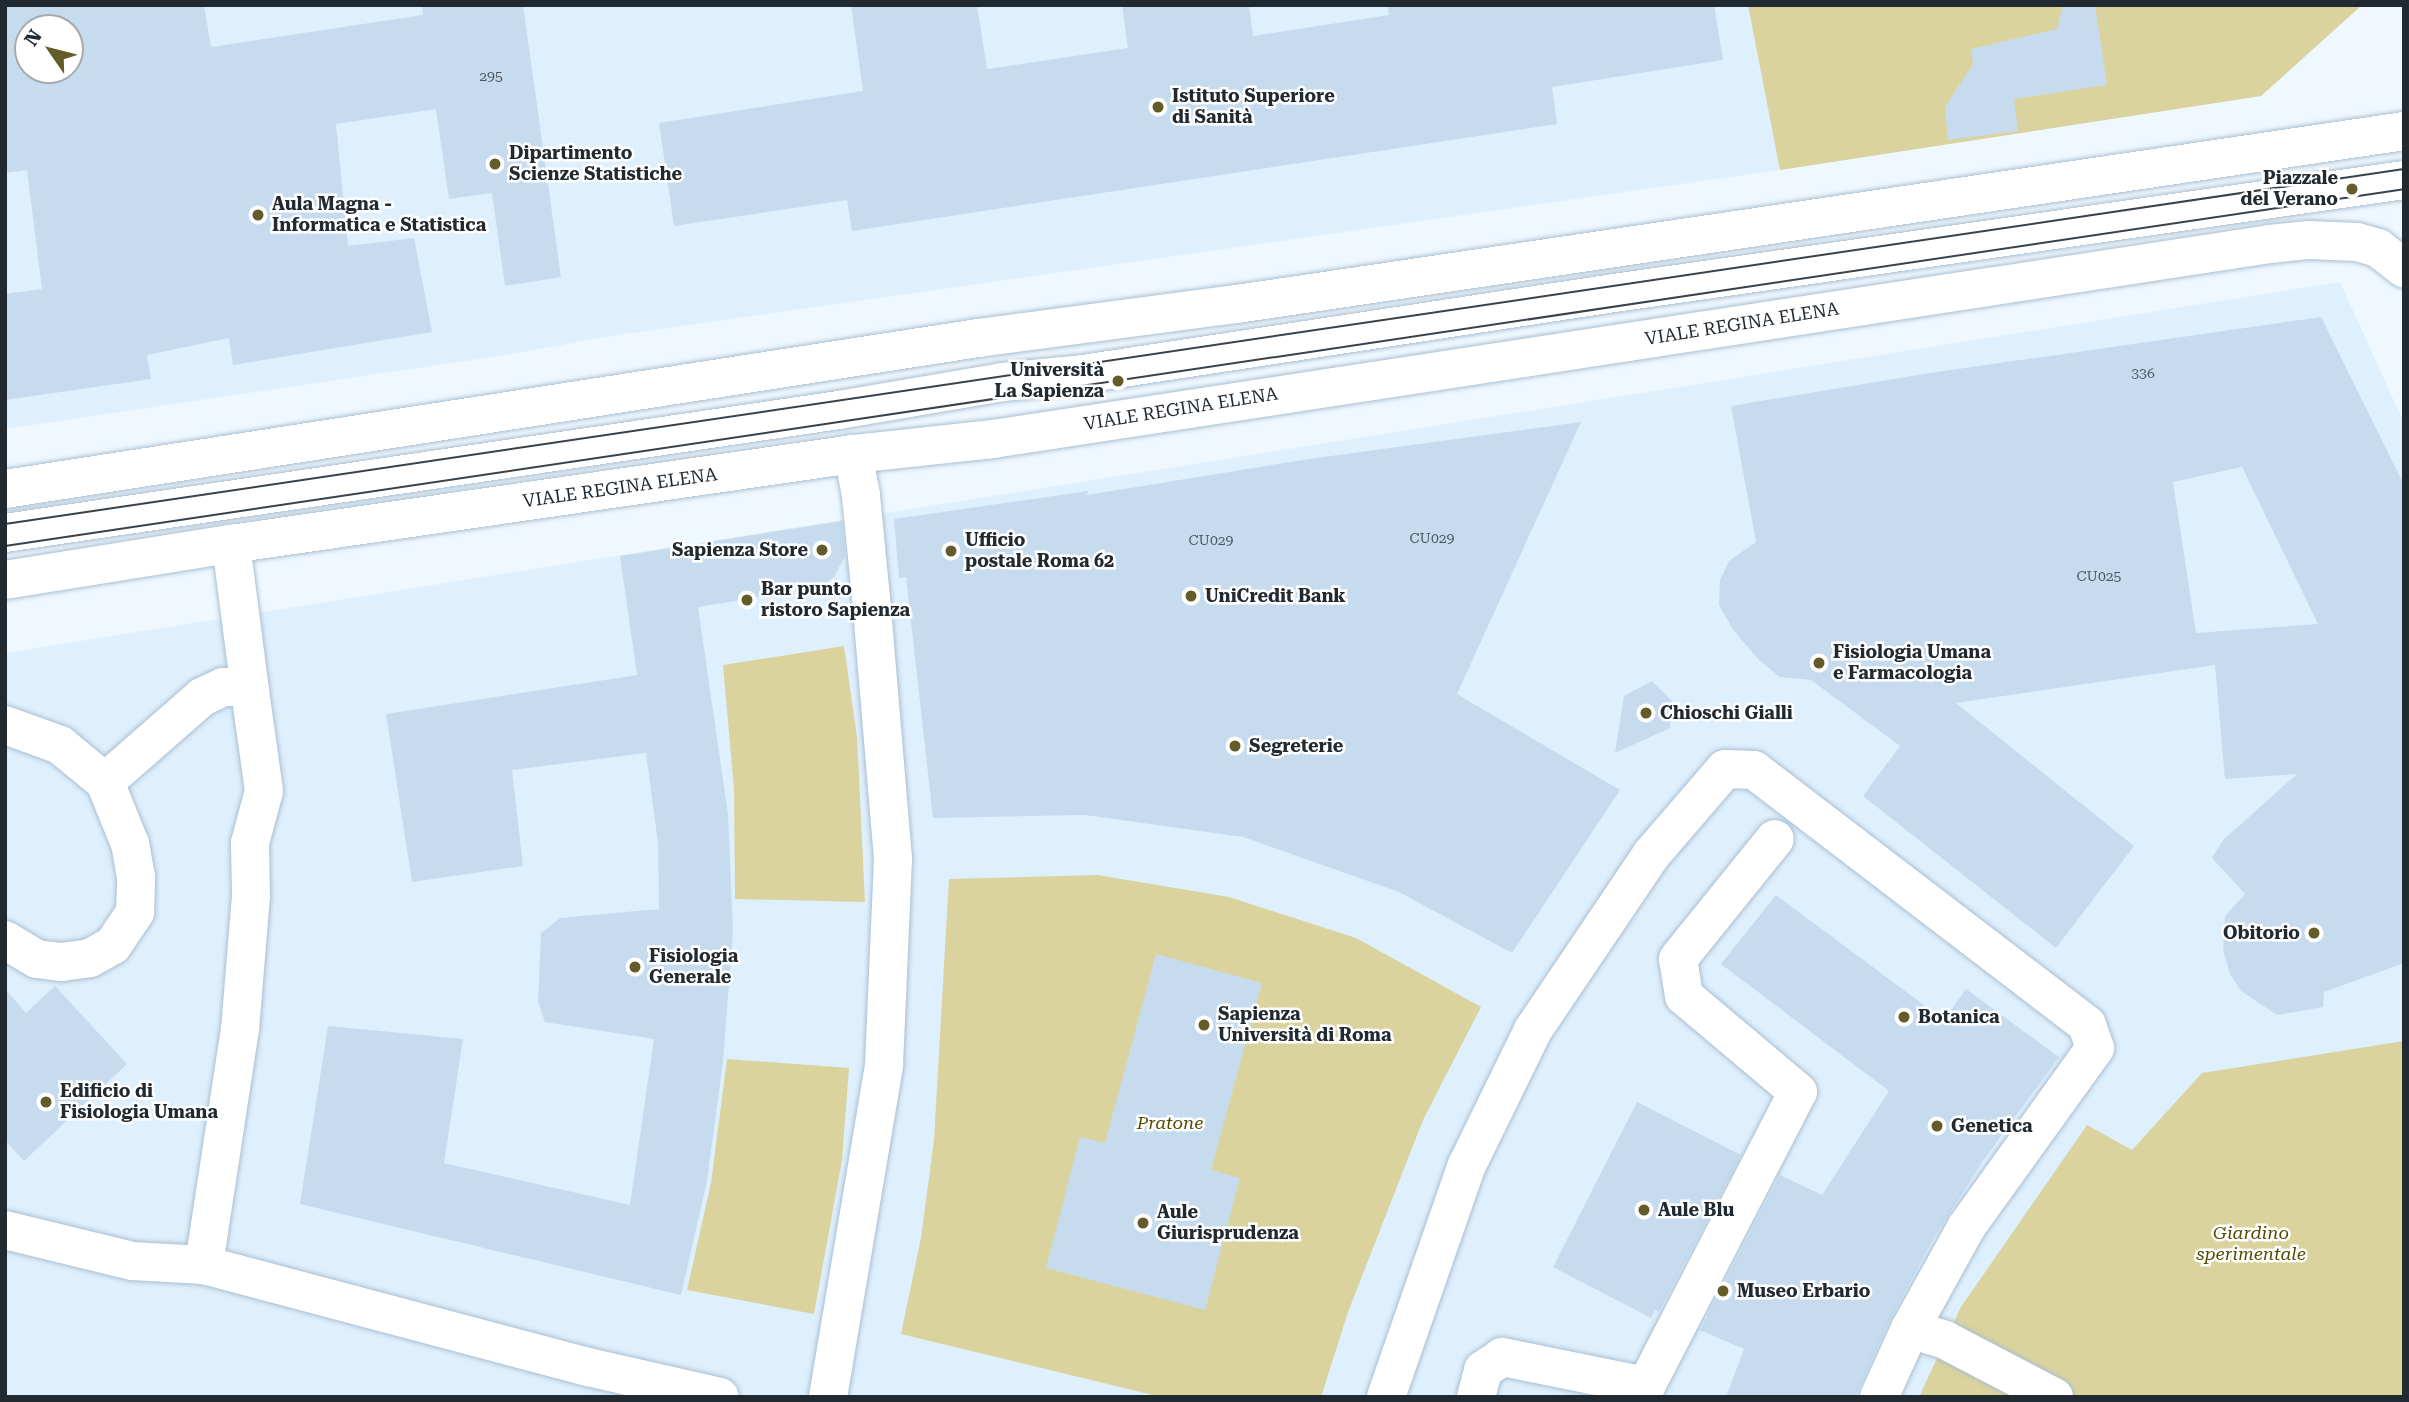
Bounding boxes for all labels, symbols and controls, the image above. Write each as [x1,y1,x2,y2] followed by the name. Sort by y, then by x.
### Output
[14,14,84,84] north arrow
[19,25,47,50] text: N
[479,68,503,84] house number: 295
[1172,86,1335,128] place label: Istituto Superiore di Sanità
[1150,99,1166,115] marker: Istituto Superiore di Sanità
[509,143,682,186] place label: Dipartimento Scienze Statistiche
[487,156,503,172] marker: Dipartimento Scienze Statistiche
[2240,168,2338,210] place label: Piazzale del Verano
[2344,181,2360,197] marker: Piazzale del Verano
[272,194,486,236] place label: Aula Magna - Informatica e Statistica
[250,207,266,223] marker: Aula Magna - Informatica e Statistica
[1643,298,1841,350] street label: VIALE REGINA ELENA
[995,360,1104,402] place label: Università La Sapienza
[2131,365,2155,381] house number: 336
[1110,373,1126,389] marker: Università La Sapienza
[1082,383,1280,435] street label: VIALE REGINA ELENA
[521,464,719,512] street label: VIALE REGINA ELENA
[965,530,1114,572] place label: Ufficio postale Roma 62
[1410,530,1454,546] house number: CU029
[1189,532,1233,548] house number: CU029
[672,539,808,561] place label: Sapienza Store
[814,542,830,558] marker: Sapienza Store
[943,543,959,559] marker: Ufficio postale Roma 62
[2077,568,2121,584] house number: CU025
[761,579,910,622] place label: Bar punto ristoro Sapienza
[1205,585,1346,607] place label: UniCredit Bank
[1183,588,1199,604] marker: UniCredit Bank
[739,592,755,608] marker: Bar punto ristoro Sapienza
[1833,642,1991,684] place label: Fisiologia Umana e Farmacologia
[1811,655,1827,671] marker: Fisiologia Umana e Farmacologia
[1660,702,1793,724] place label: Chioschi Gialli
[1638,705,1654,721] marker: Chioschi Gialli
[1249,735,1343,757] place label: Segreterie
[1227,738,1243,754] marker: Segreterie
[2223,922,2300,944] place label: Obitorio
[2306,925,2322,941] marker: Obitorio
[649,946,738,988] place label: Fisiologia Generale
[627,959,643,975] marker: Fisiologia Generale
[1218,1004,1391,1046] place label: Sapienza Università di Roma
[1918,1006,2000,1028] place label: Botanica
[1896,1009,1912,1025] marker: Botanica
[1196,1017,1212,1033] marker: Sapienza Università di Roma
[60,1081,218,1124] place label: Edificio di Fisiologia Umana
[38,1094,54,1110] marker: Edificio di Fisiologia Umana
[1137,1112,1203,1134] park label: Pratone
[1951,1115,2033,1137] place label: Genetica
[1929,1118,1945,1134] marker: Genetica
[1658,1199,1734,1221] place label: Aule Blu
[1157,1202,1299,1244] place label: Aule Giurisprudenza
[1636,1202,1652,1218] marker: Aule Blu
[1135,1215,1151,1231] marker: Aule Giurisprudenza
[2196,1223,2306,1266] park label: Giardino sperimentale
[1737,1280,1870,1302] place label: Museo Erbario
[1715,1283,1731,1299] marker: Museo Erbario

